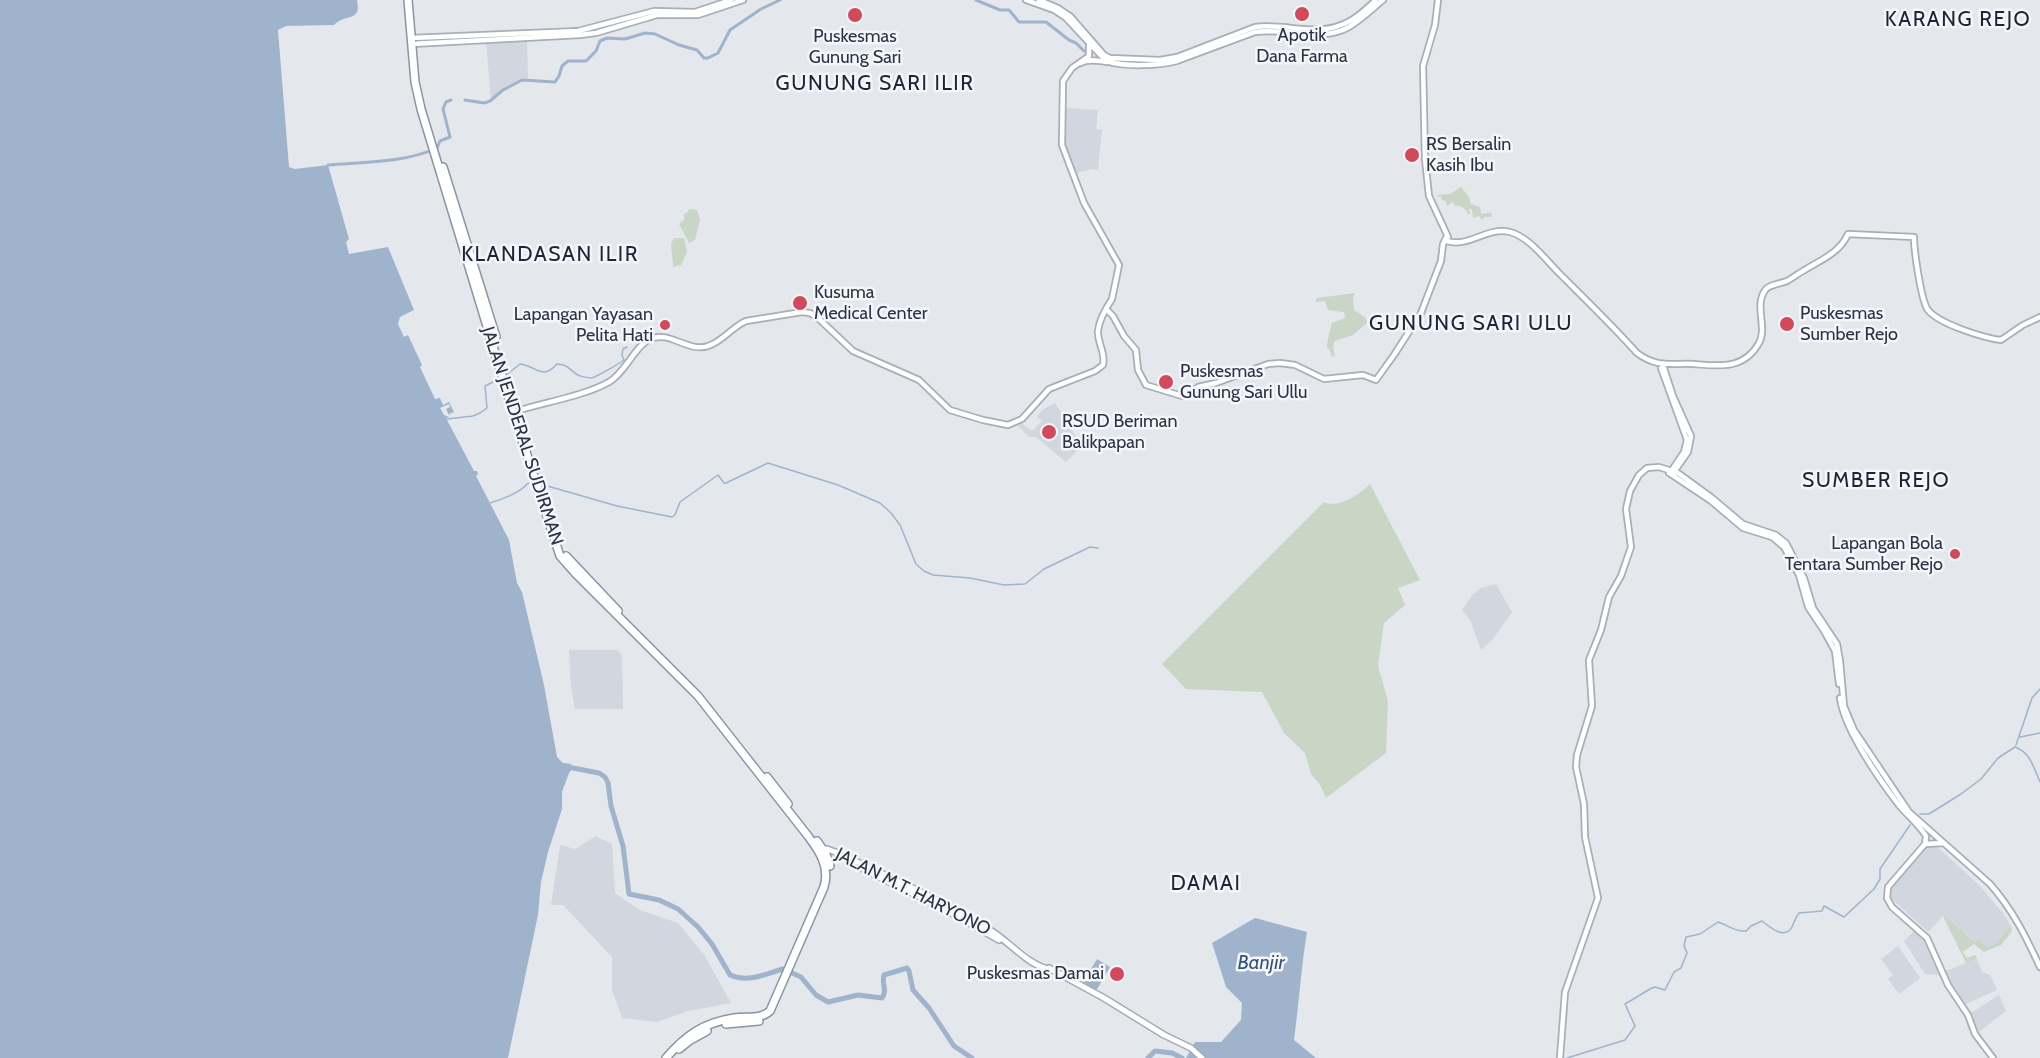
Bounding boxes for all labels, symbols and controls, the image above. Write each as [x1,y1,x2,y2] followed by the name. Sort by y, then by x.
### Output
[1293,5,1311,23] marker: Apotik Dana Farma
[846,6,864,24] marker: Puskesmas Gunung Sari
[1885,7,2031,33] district label: KARANG REJO
[1256,25,1348,68] place label: Apotik Dana Farma
[809,26,901,68] place label: Puskesmas Gunung Sari
[776,71,974,97] district label: GUNUNG SARI ILIR
[1426,134,1511,176] place label: RS Bersalin Kasih Ibu
[1403,146,1421,164] marker: RS Bersalin Kasih Ibu
[461,242,639,268] district label: KLANDASAN ILIR
[814,282,927,324] place label: Kusuma Medical Center
[791,294,809,312] marker: Kusuma Medical Center
[1800,303,1898,346] place label: Puskesmas Sumber Rejo
[514,304,653,346] place label: Lapangan Yayasan Pelita Hati
[1369,311,1573,337] district label: GUNUNG SARI ULU
[1778,315,1796,333] marker: Puskesmas Sumber Rejo
[658,318,672,332] marker: Lapangan Yayasan Pelita Hati
[476,324,568,548] street label: JALAN JENDERAL SUDIRMAN
[1180,361,1307,404] place label: Puskesmas Gunung Sari Ullu
[1157,373,1175,391] marker: Puskesmas Gunung Sari Ullu
[1062,411,1177,454] place label: RSUD Beriman Balikpapan
[1040,423,1058,441] marker: RSUD Beriman Balikpapan
[1802,468,1950,494] district label: SUMBER REJO
[1785,533,1943,576] place label: Lapangan Bola Tentara Sumber Rejo
[1948,547,1962,561] marker: Lapangan Bola Tentara Sumber Rejo
[832,843,994,941] street label: JALAN M.T. HARYONO
[1171,871,1241,897] district label: DAMAI
[1237,951,1285,975] water label: Banjir
[967,963,1104,985] place label: Puskesmas Damai
[1108,965,1126,983] marker: Puskesmas Damai

